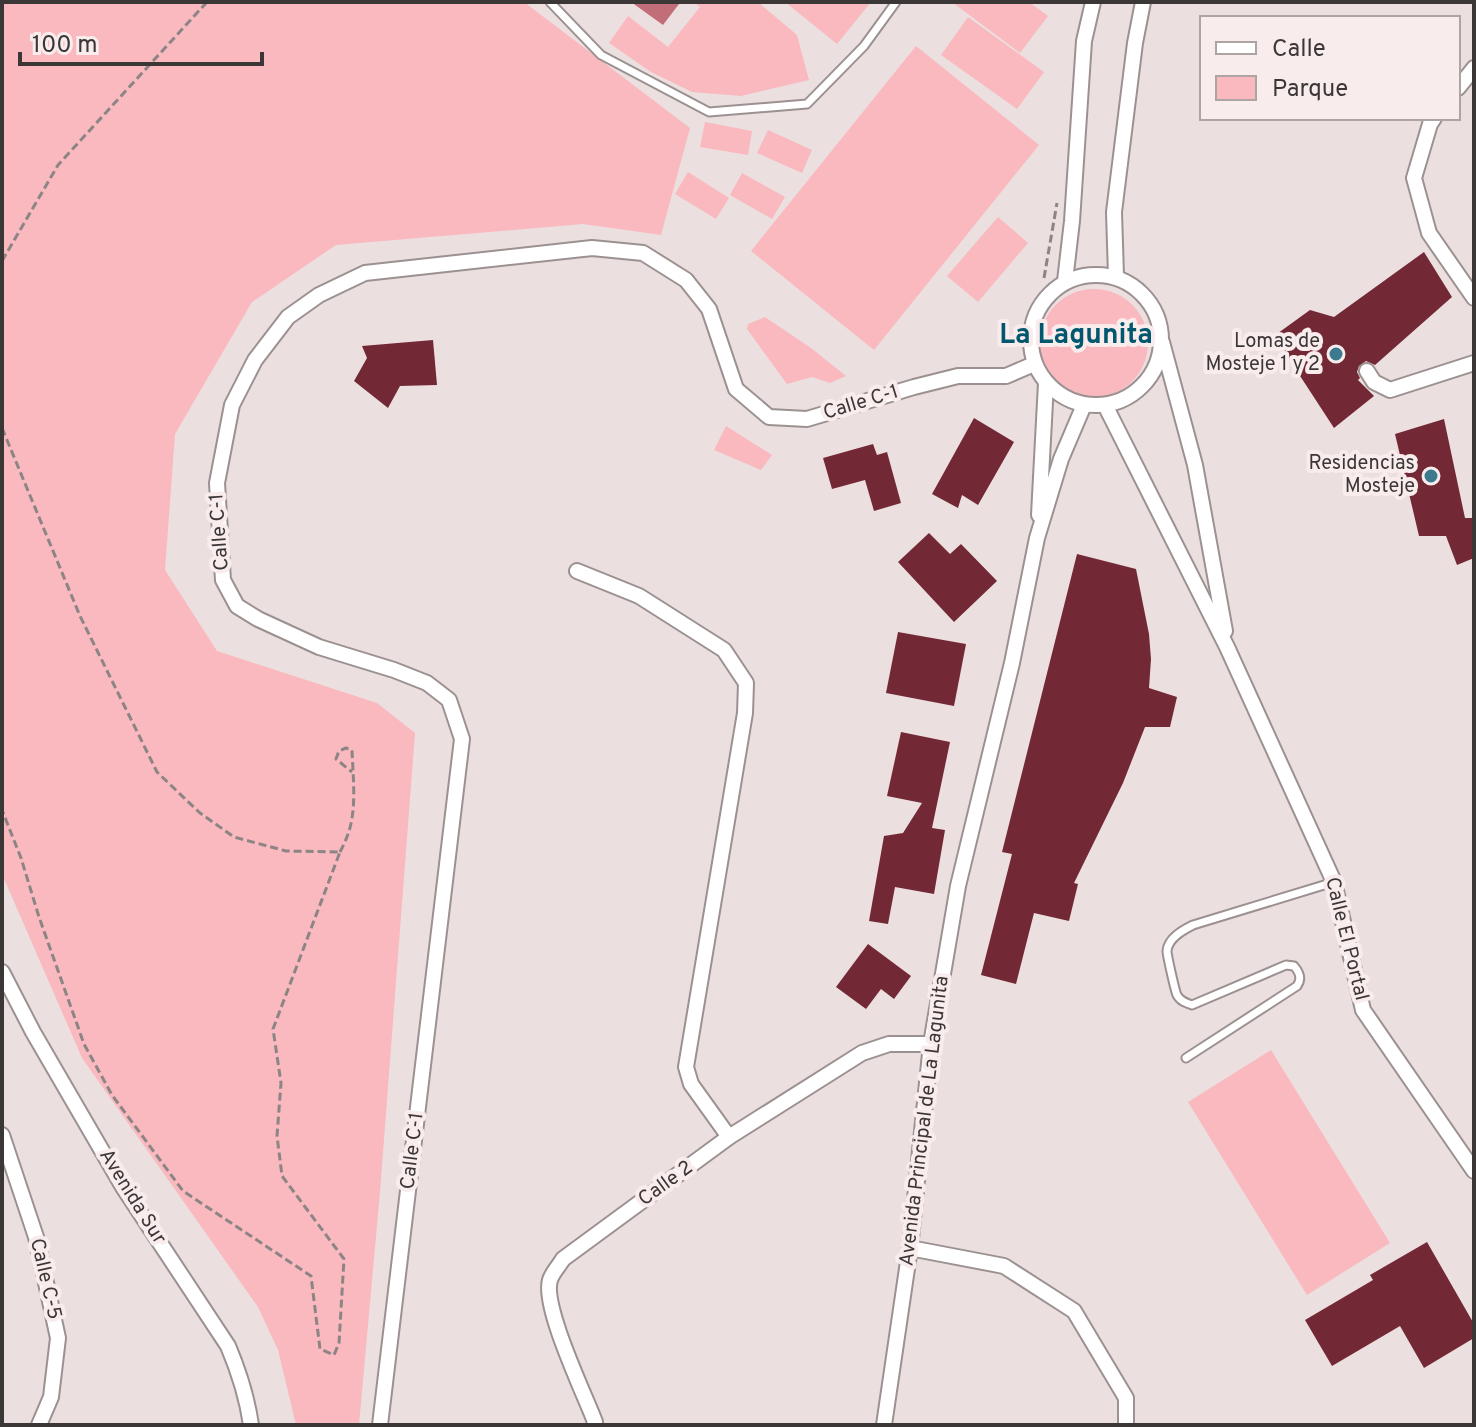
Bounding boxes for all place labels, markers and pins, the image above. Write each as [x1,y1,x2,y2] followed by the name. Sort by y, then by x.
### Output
[1205,329,1320,378] place label: Lomas de Mosteje 1 y 2
[1327,345,1345,363] marker: Lomas de Mosteje 1 y 2
[1308,451,1415,500] place label: Residencias Mosteje
[1422,467,1440,485] marker: Residencias Mosteje

